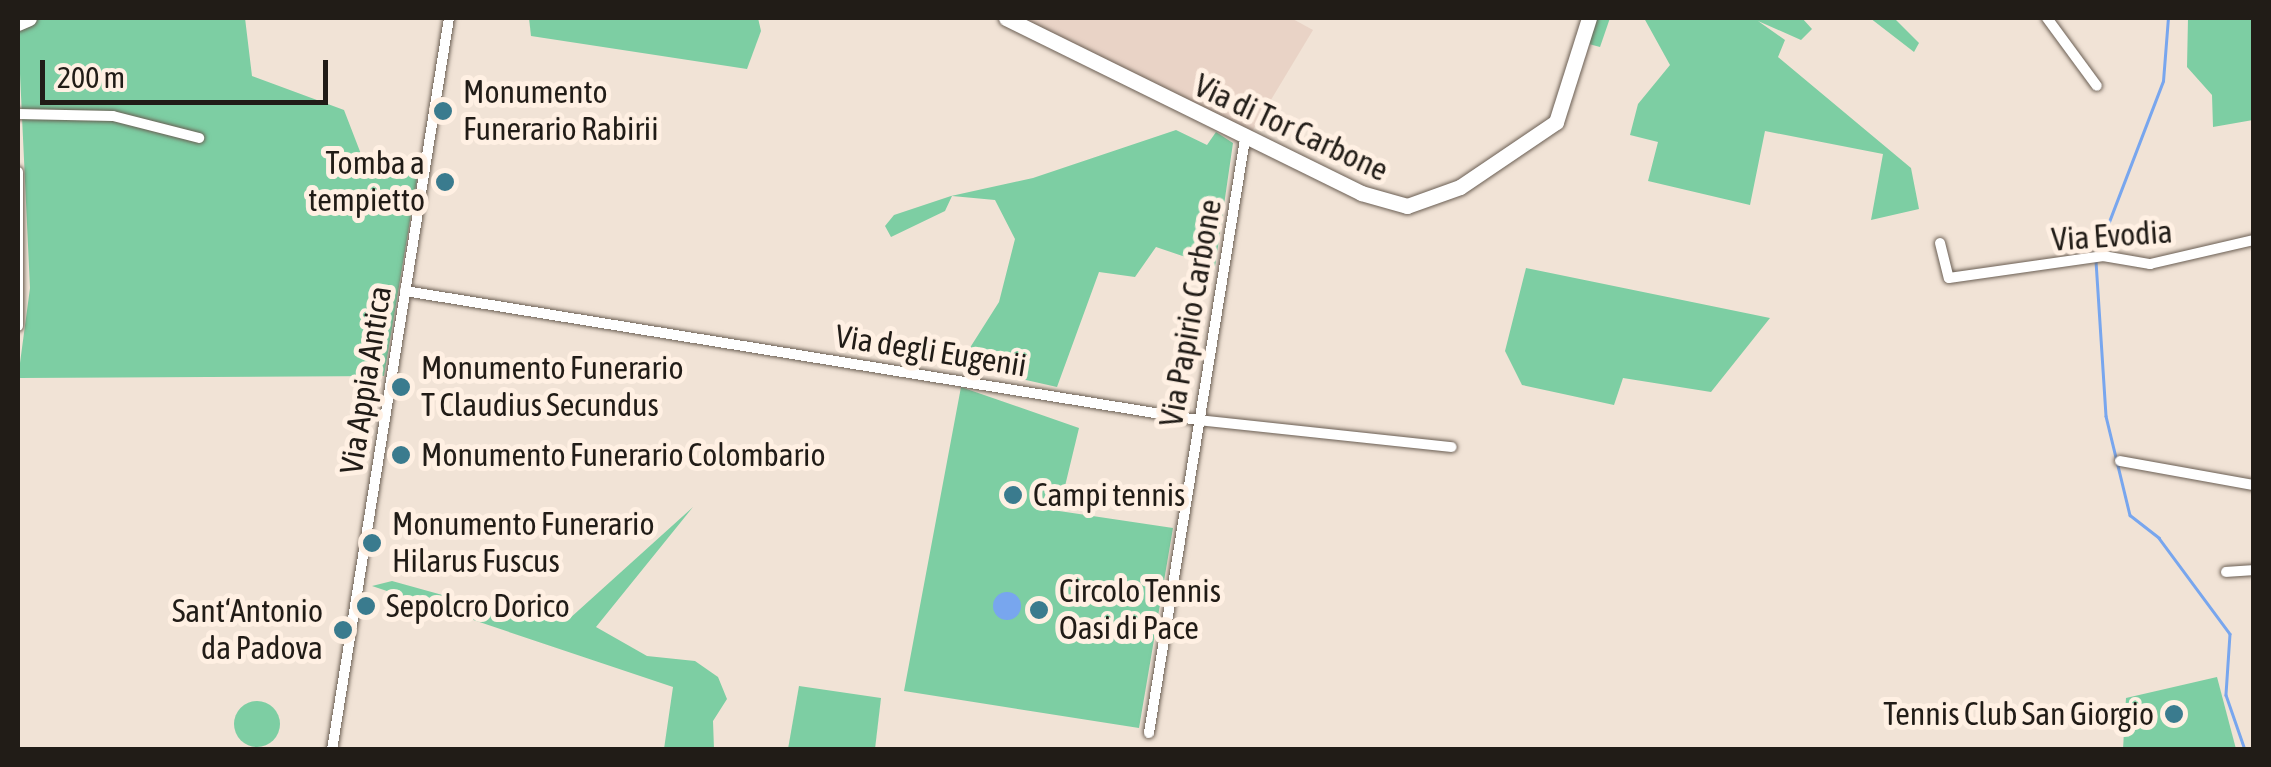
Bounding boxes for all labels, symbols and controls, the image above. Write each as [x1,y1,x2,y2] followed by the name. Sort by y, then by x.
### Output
[45,40,332,102] scale bar
[57,60,125,94] text: 200 m
[1188,66,1394,190] street label: Via di Tor Carbone
[463,74,659,149] place label: Monumento Funerario Rabirii
[432,100,454,122] marker: Monumento Funerario Rabirii
[308,145,425,220] place label: Tomba a tempietto
[434,171,456,193] marker: Tomba a tempietto
[1152,196,1230,430] street label: Via Papirio Carbone
[2050,213,2174,259] street label: Via Evodia
[332,283,400,477] street label: Via Appia Antica
[833,317,1029,385] street label: Via degli Eugenii
[421,350,683,425] place label: Monumento Funerario T Claudius Secundus
[390,376,412,398] marker: Monumento Funerario T Claudius Secundus
[421,436,825,474] place label: Monumento Funerario Colombario
[390,444,412,466] marker: Monumento Funerario Colombario
[1033,476,1185,514] place label: Campi tennis
[1002,484,1024,506] marker: Campi tennis
[392,506,654,581] place label: Monumento Funerario Hilarus Fuscus
[361,532,383,554] marker: Monumento Funerario Hilarus Fuscus
[1059,573,1221,648] place label: Circolo Tennis Oasi di Pace
[386,587,570,625] place label: Sepolcro Dorico
[172,593,323,668] place label: Sant‘Antonio da Padova
[355,595,377,617] marker: Sepolcro Dorico
[1028,599,1050,621] marker: Circolo Tennis Oasi di Pace
[332,619,354,641] marker: Sant‘Antonio da Padova
[1883,695,2154,733] place label: Tennis Club San Giorgio
[2163,703,2185,725] marker: Tennis Club San Giorgio

